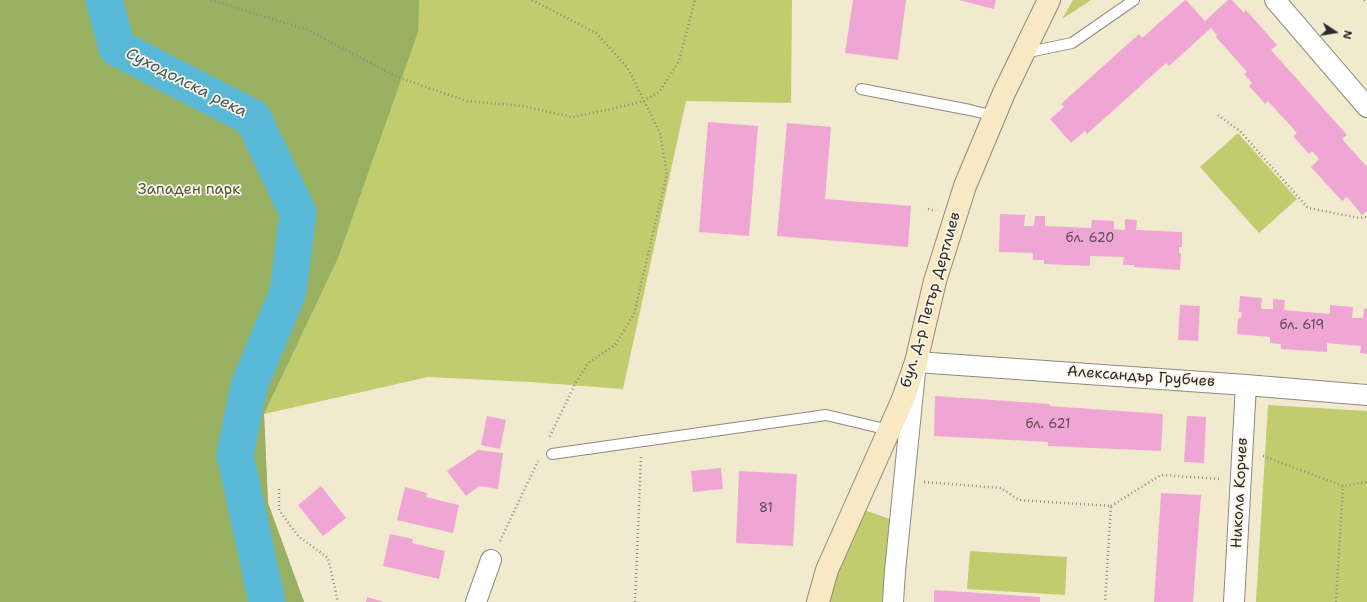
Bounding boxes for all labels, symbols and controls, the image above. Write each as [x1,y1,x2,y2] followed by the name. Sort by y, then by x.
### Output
[1315,12,1355,52] north arrow
[1339,29,1355,40] text: N
[122,44,250,122] water label: Суходолска река
[138,181,240,199] park label: Западен парк
[897,210,965,390] street label: бул. Д-р Петър Дертлиев
[1066,231,1114,247] house number: бл. 620
[1280,318,1324,334] house number: бл. 619
[1067,363,1215,391] street label: Александър Грубчев
[1026,417,1070,433] house number: бл. 621
[1228,437,1252,549] street label: Никола Корчев
[759,501,773,517] house number: 81

